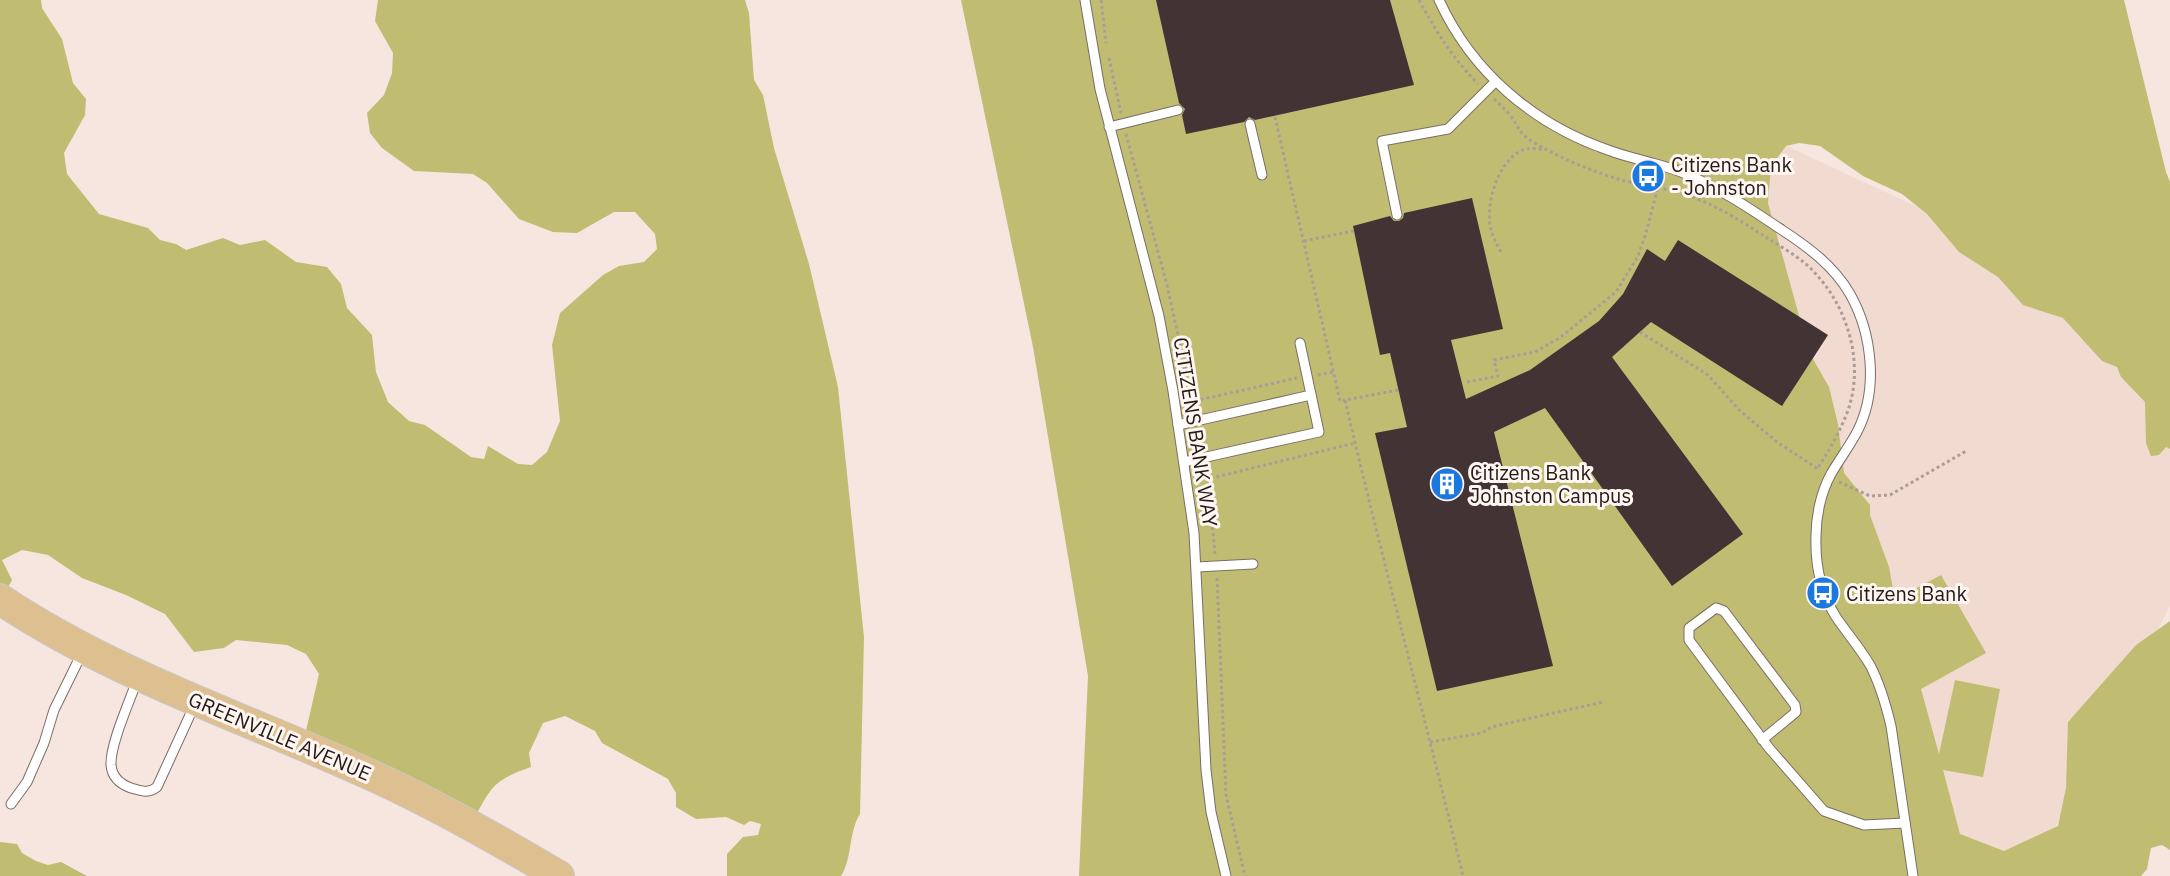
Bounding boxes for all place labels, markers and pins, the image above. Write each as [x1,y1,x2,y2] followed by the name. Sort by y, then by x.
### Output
[1671,151,1792,201] place label: Citizens Bank - Johnston
[1630,158,1666,194] bus stop icon: Citizens Bank - Johnston
[1470,459,1631,509] place label: Citizens Bank Johnston Campus
[1429,466,1465,502] building icon: Citizens Bank Johnston Campus
[1805,575,1841,611] bus stop icon: Citizens Bank
[1846,580,1967,607] place label: Citizens Bank

